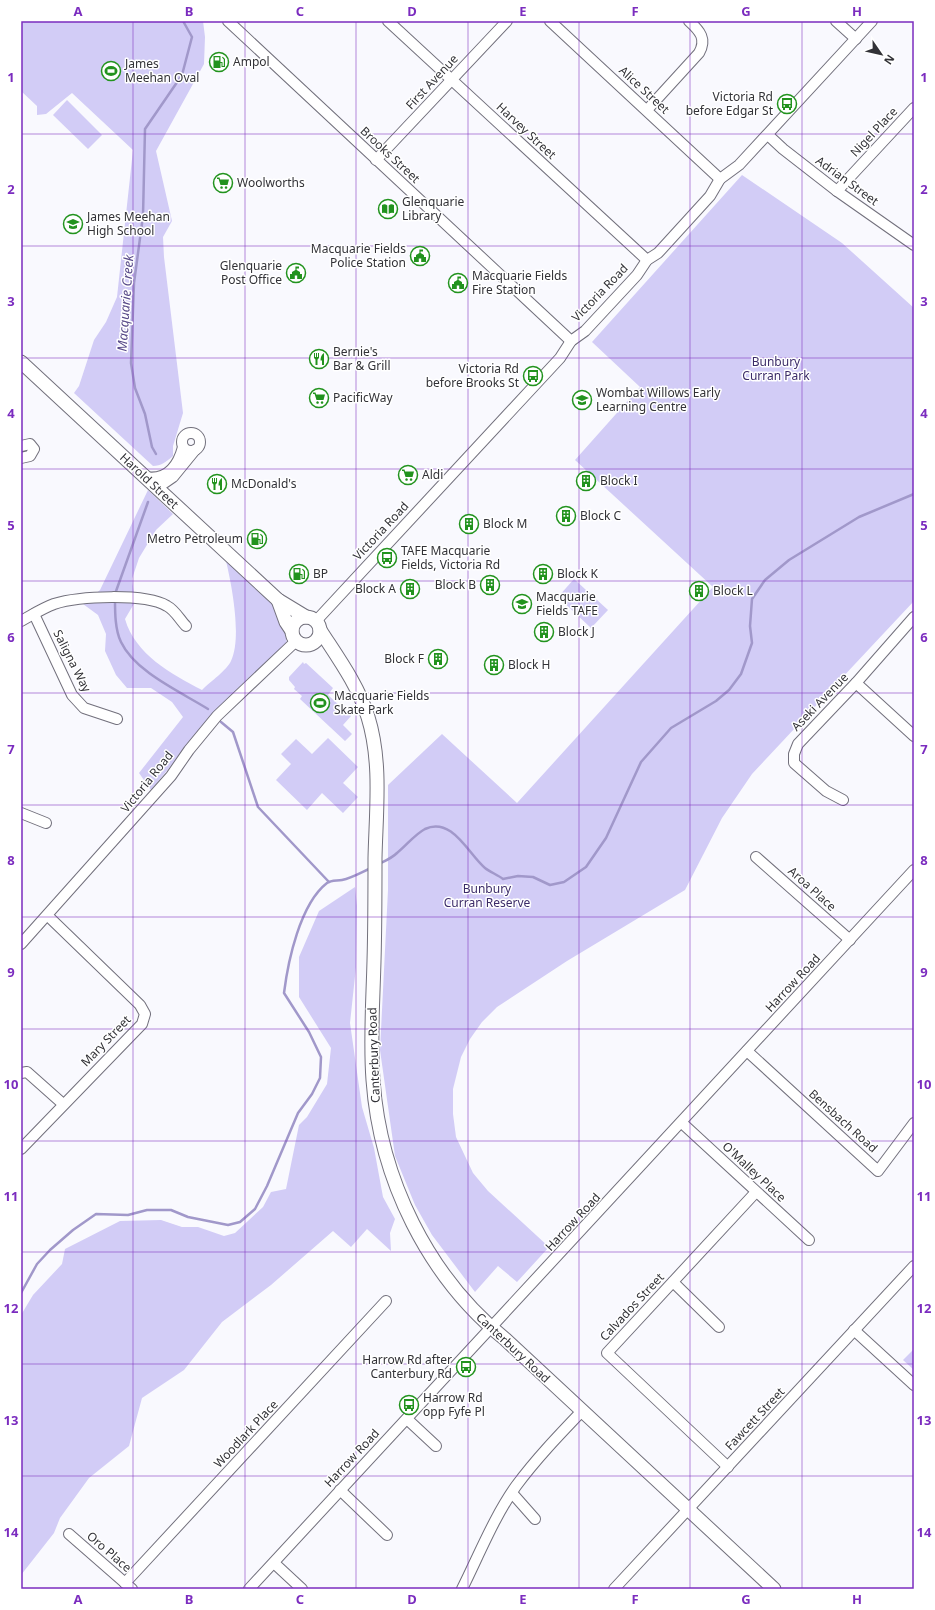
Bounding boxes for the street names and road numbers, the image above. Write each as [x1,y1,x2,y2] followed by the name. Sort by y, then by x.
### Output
[402,50,462,113] street label: First Avenue
[616,62,674,118] street label: Alice Street
[493,99,560,163] street label: Harvey Street
[846,103,901,160] street label: Nigel Place
[357,123,424,187] street label: Brooks Street
[812,152,883,210] street label: Adrian Street
[568,260,632,325] street label: Victoria Road
[116,449,183,513] street label: Harold Street
[349,498,412,564] street label: Victoria Road
[49,627,96,696] street label: Saligna Way
[787,669,852,735] street label: Aseki Avenue
[117,747,177,816] street label: Victoria Road
[785,863,840,915] street label: Aroa Place
[761,950,824,1015] street label: Harrow Road
[363,1007,384,1103] street label: Canterbury Road
[77,1011,135,1070] street label: Mary Street
[805,1085,881,1156] street label: Bensbach Road
[719,1138,790,1206] street label: O'Malley Place
[541,1189,604,1254] street label: Harrow Road
[596,1268,668,1344] street label: Calvados Street
[473,1309,554,1386] street label: Canterbury Road
[721,1383,789,1454] street label: Fawcett Street
[210,1396,282,1471] street label: Woodlark Place
[320,1425,383,1490] street label: Harrow Road
[83,1527,135,1576] street label: Oro Place

